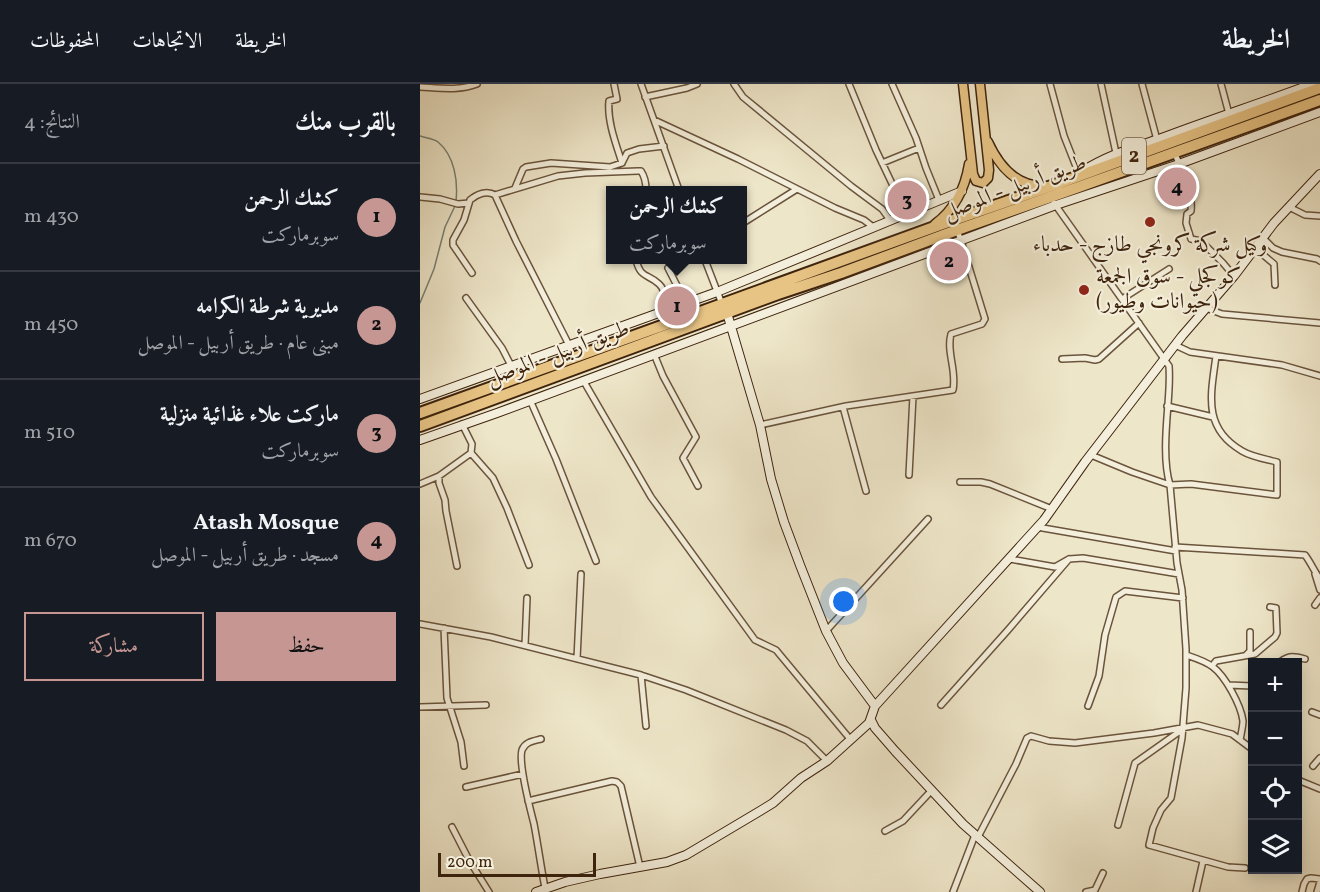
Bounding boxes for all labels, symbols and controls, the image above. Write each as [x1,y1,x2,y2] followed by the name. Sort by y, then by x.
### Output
[1222,21,1290,60] text: الخريطة
[30,27,99,56] text: المحفوظات
[132,27,202,56] text: الاتجاهات
[235,27,286,56] text: الخريطة
[295,105,396,141] text: بالقرب منك
[24,109,80,137] text: النتائج: 4
[1122,138,1146,174] road number: 2
[938,146,1091,228] street label: طريق أربيل - الموصل
[1158,164,1197,210] pin: 4
[888,178,926,222] pin: 3
[244,184,339,215] text: كشك الرحمن
[606,186,747,264] popup
[629,192,724,223] text: كشك الرحمن
[24,203,79,231] text: 430 m
[372,203,381,231] text: 1
[1143,215,1157,229] marker: وكيل شركة كرونجي طازج - حدباء
[261,222,339,250] text: سوبرماركت
[629,230,707,258] text: سوبرماركت
[1033,230,1267,264] place label: وكيل شركة كرونجي طازج - حدباء
[930,238,968,284] pin: 2
[1096,262,1241,318] place label: كوكجلي - سوق الجمعة (حيوانات وطيور)
[1077,283,1091,297] marker: كوكجلي - سوق الجمعة (حيوانات وطيور)
[658,284,696,328] pin: 1
[196,292,339,323] text: مديرية شرطة الكرامه
[24,311,78,339] text: 450 m
[371,311,382,339] text: 2
[481,312,634,394] street label: طريق أربيل - الموصل
[138,330,339,358] text: مبنى عام · طريق أربيل - الموصل
[160,400,339,431] text: ماركت علاء غذائية منزلية
[24,419,75,447] text: 510 m
[371,419,382,447] text: 3
[261,438,339,466] text: سوبرماركت
[193,508,339,539] text: Atash Mosque
[24,527,77,555] text: 670 m
[370,527,383,555] text: 4
[151,542,339,570] text: مسجد · طريق أربيل - الموصل
[829,587,858,616] your location
[24,612,204,681] button: مشاركة
[216,612,396,681] button: حفظ
[1248,658,1302,874] map controls
[1248,658,1302,712] button: +
[1248,712,1302,766] button: −
[1248,766,1302,820] button: locate
[1248,820,1302,874] button: layers
[438,850,596,878] scale bar
[447,852,492,874] text: 200 m

